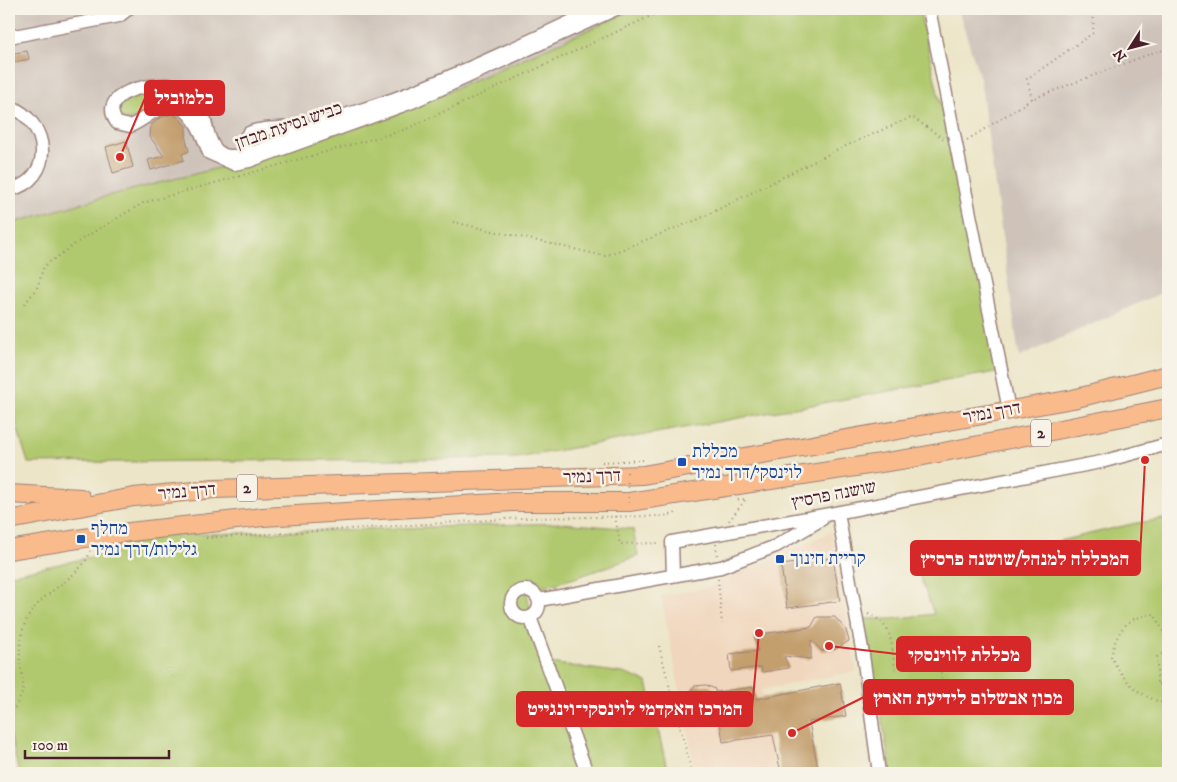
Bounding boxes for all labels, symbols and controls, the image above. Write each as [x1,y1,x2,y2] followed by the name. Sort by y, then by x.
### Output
[1104,22,1154,72] north arrow
[1109,45,1131,65] text: N
[145,81,224,115] callout: כלמוביל
[154,87,214,110] text: כלמוביל
[233,97,345,155] street label: כביש נסיעת מבחן
[962,397,1022,429] street label: דרך נמיר
[1031,419,1051,446] road number: 2
[692,441,802,484] place label: מכללת לוינסקי/דרך נמיר
[676,456,688,468] marker: מכללת לוינסקי/דרך נמיר
[563,465,621,489] street label: דרך נמיר
[237,474,257,502] road number: 2
[790,476,878,514] street label: שושנה פרסיץ
[157,479,217,505] street label: דרך נמיר
[91,518,197,561] place label: מחלף גלילות/דרך נמיר
[75,533,87,545] marker: מחלף גלילות/דרך נמיר
[911,541,1140,575] callout: המכללה למנהל/שושנה פרסיץ
[790,548,866,570] place label: קריית חינוך
[921,548,1129,571] text: המכללה למנהל/שושנה פרסיץ
[774,553,786,565] marker: קריית חינוך
[897,637,1030,671] callout: מכללת לווינסקי
[908,644,1020,667] text: מכללת לווינסקי
[864,680,1073,714] callout: מכון אבשלום לידיעת הארץ
[873,687,1063,710] text: מכון אבשלום לידיעת הארץ
[517,692,752,726] callout: המרכז האקדמי לוינסקי־וינגייט
[527,698,743,721] text: המרכז האקדמי לוינסקי־וינגייט
[25,727,169,759] scale bar
[32,736,68,755] text: 100 m

